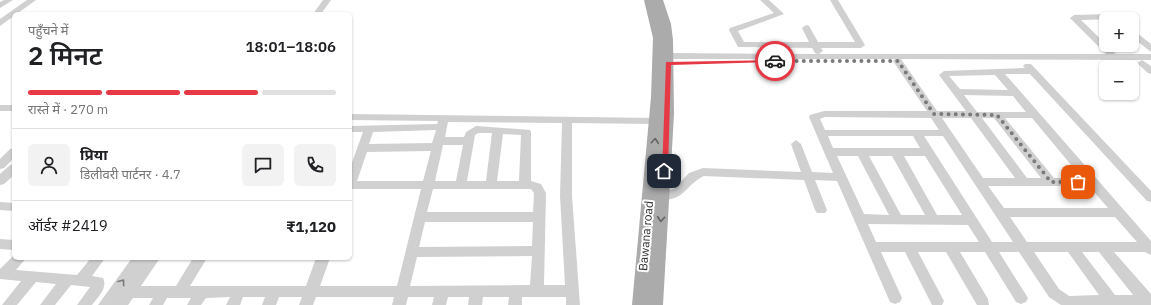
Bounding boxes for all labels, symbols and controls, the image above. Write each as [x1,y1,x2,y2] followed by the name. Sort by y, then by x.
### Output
[1099,12,1139,100] map controls
[1099,12,1139,52] button: +
[28,22,69,39] text: पहुँचने में
[246,37,336,56] text: 18:01–18:06
[28,38,103,72] text: 2 मिनट
[755,41,795,81] courier
[764,50,786,72] icon: car
[1099,60,1139,100] button: −
[28,101,108,118] text: रास्ते में · 270 m
[650,138,659,144] one-way arrow
[28,144,70,186] button: person
[242,144,284,186] button: chat
[294,144,336,186] button: phone
[80,145,108,164] text: प्रिया
[647,154,681,188] pin
[653,160,675,182] icon: home
[1061,165,1095,199] pin
[80,166,181,183] text: डिलीवरी पार्टनर · 4.7
[1067,171,1089,193] icon: bag
[635,200,656,272] street label: Bawana road
[28,216,108,235] text: ऑर्डर #2419
[657,216,666,222] one-way arrow
[286,217,336,236] text: ₹1,120
[117,279,124,286] one-way arrow

